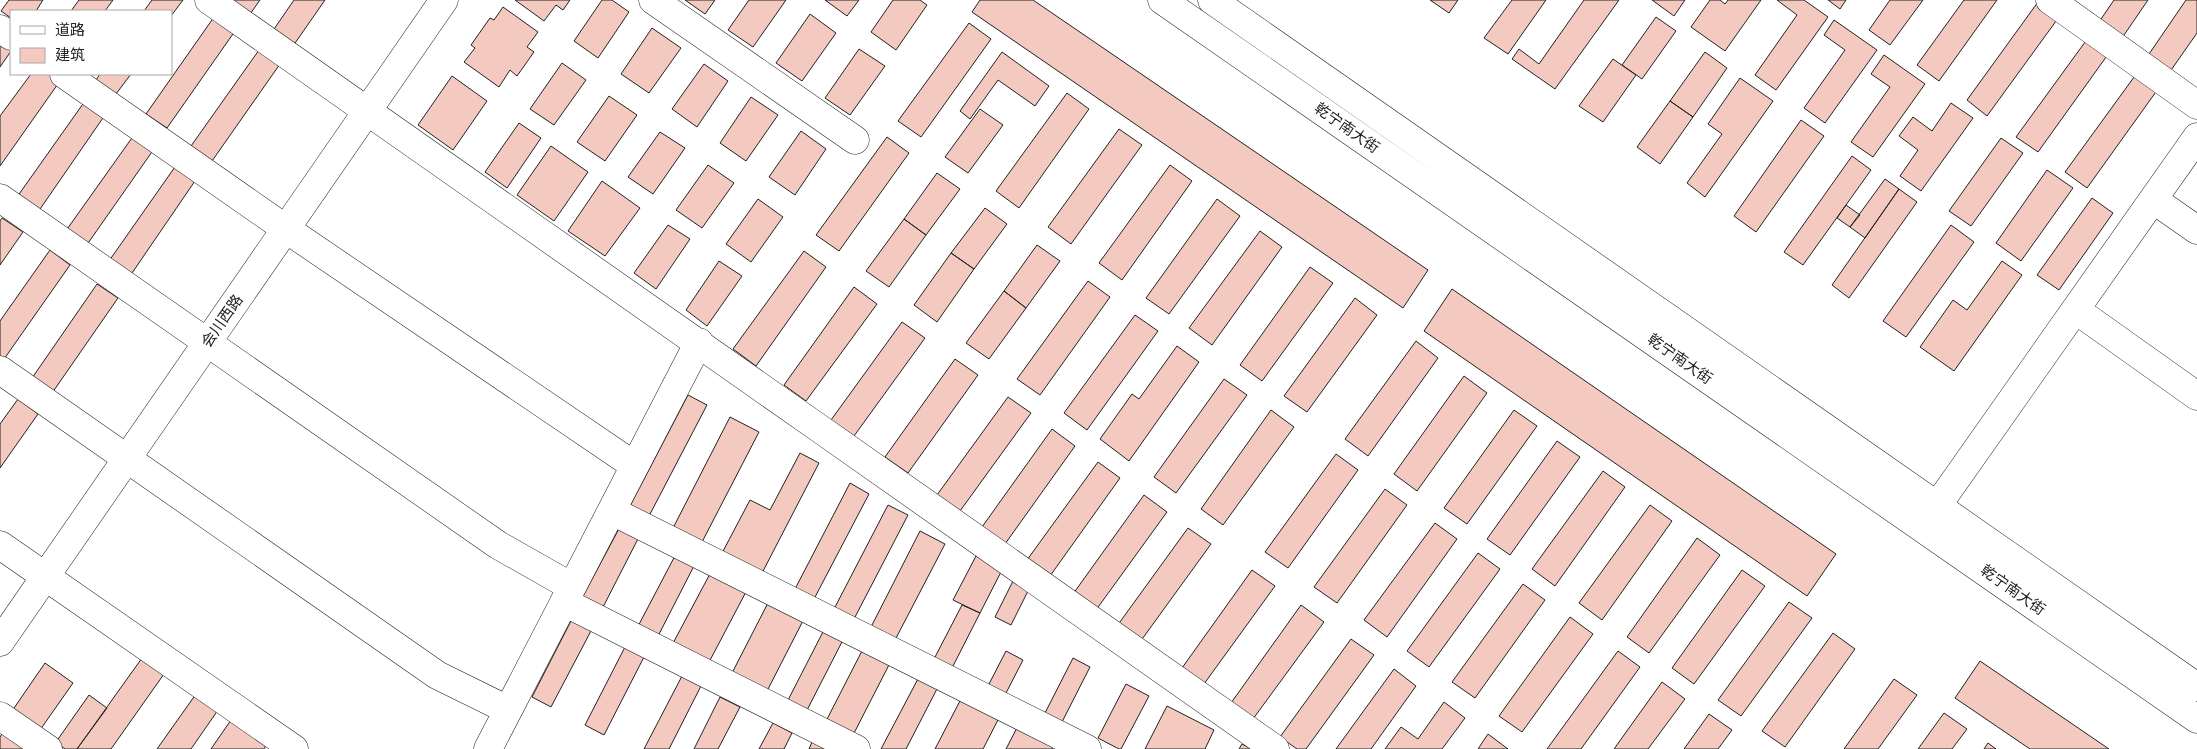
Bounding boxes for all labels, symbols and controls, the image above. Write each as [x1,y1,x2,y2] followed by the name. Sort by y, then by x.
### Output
[10,10,172,75] legend
[55,21,85,38] text: 道路
[55,46,85,63] text: 建筑
[1312,99,1383,156] street label: 乾宁南大街
[197,291,246,350] street label: 会川西路
[1645,330,1716,387] street label: 乾宁南大街
[1978,561,2049,618] street label: 乾宁南大街

